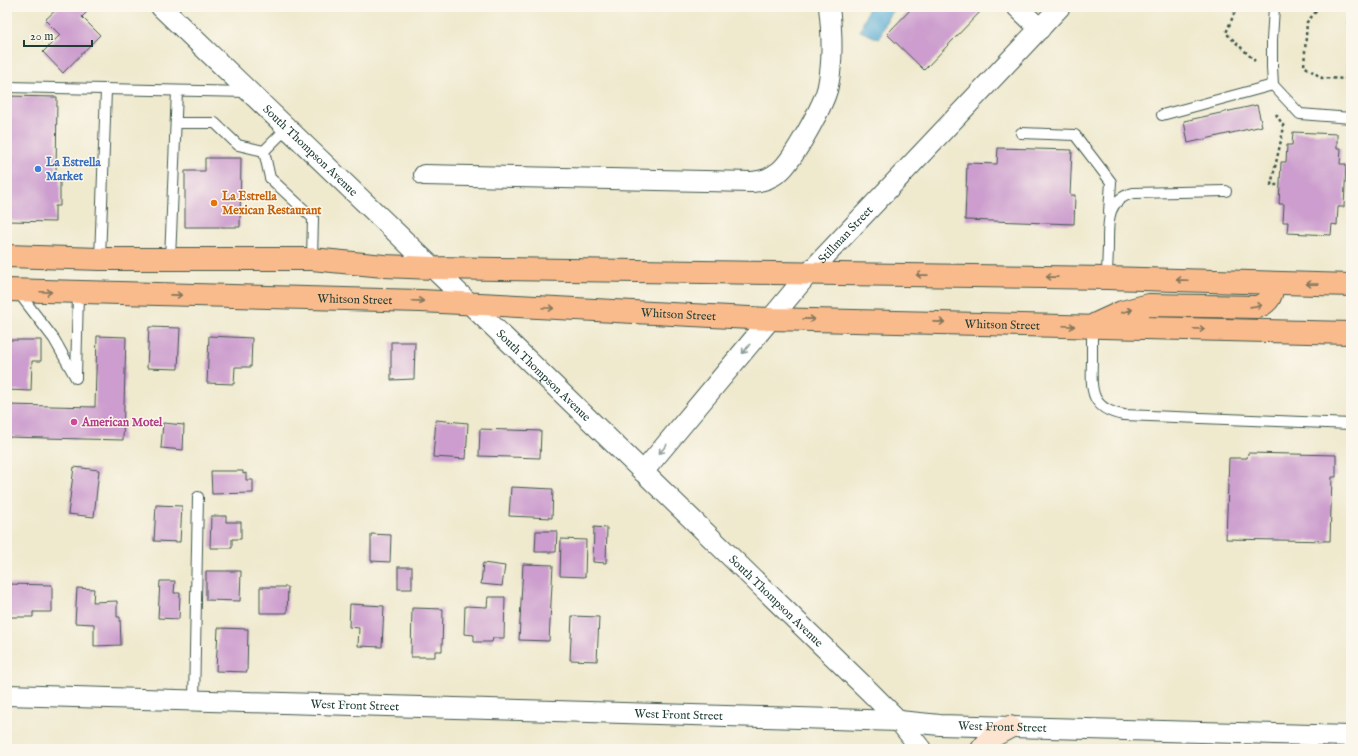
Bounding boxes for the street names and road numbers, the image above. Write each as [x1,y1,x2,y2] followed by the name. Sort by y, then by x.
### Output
[259,102,361,200] street label: South Thompson Avenue
[815,203,876,267] street label: Stillman Street
[317,291,393,308] street label: Whitson Street
[641,305,716,324] street label: Whitson Street
[965,317,1040,334] street label: Whitson Street
[493,326,594,425] street label: South Thompson Avenue
[725,552,826,651] street label: South Thompson Avenue
[310,697,399,714] street label: West Front Street
[634,706,723,724] street label: West Front Street
[958,718,1047,736] street label: West Front Street

